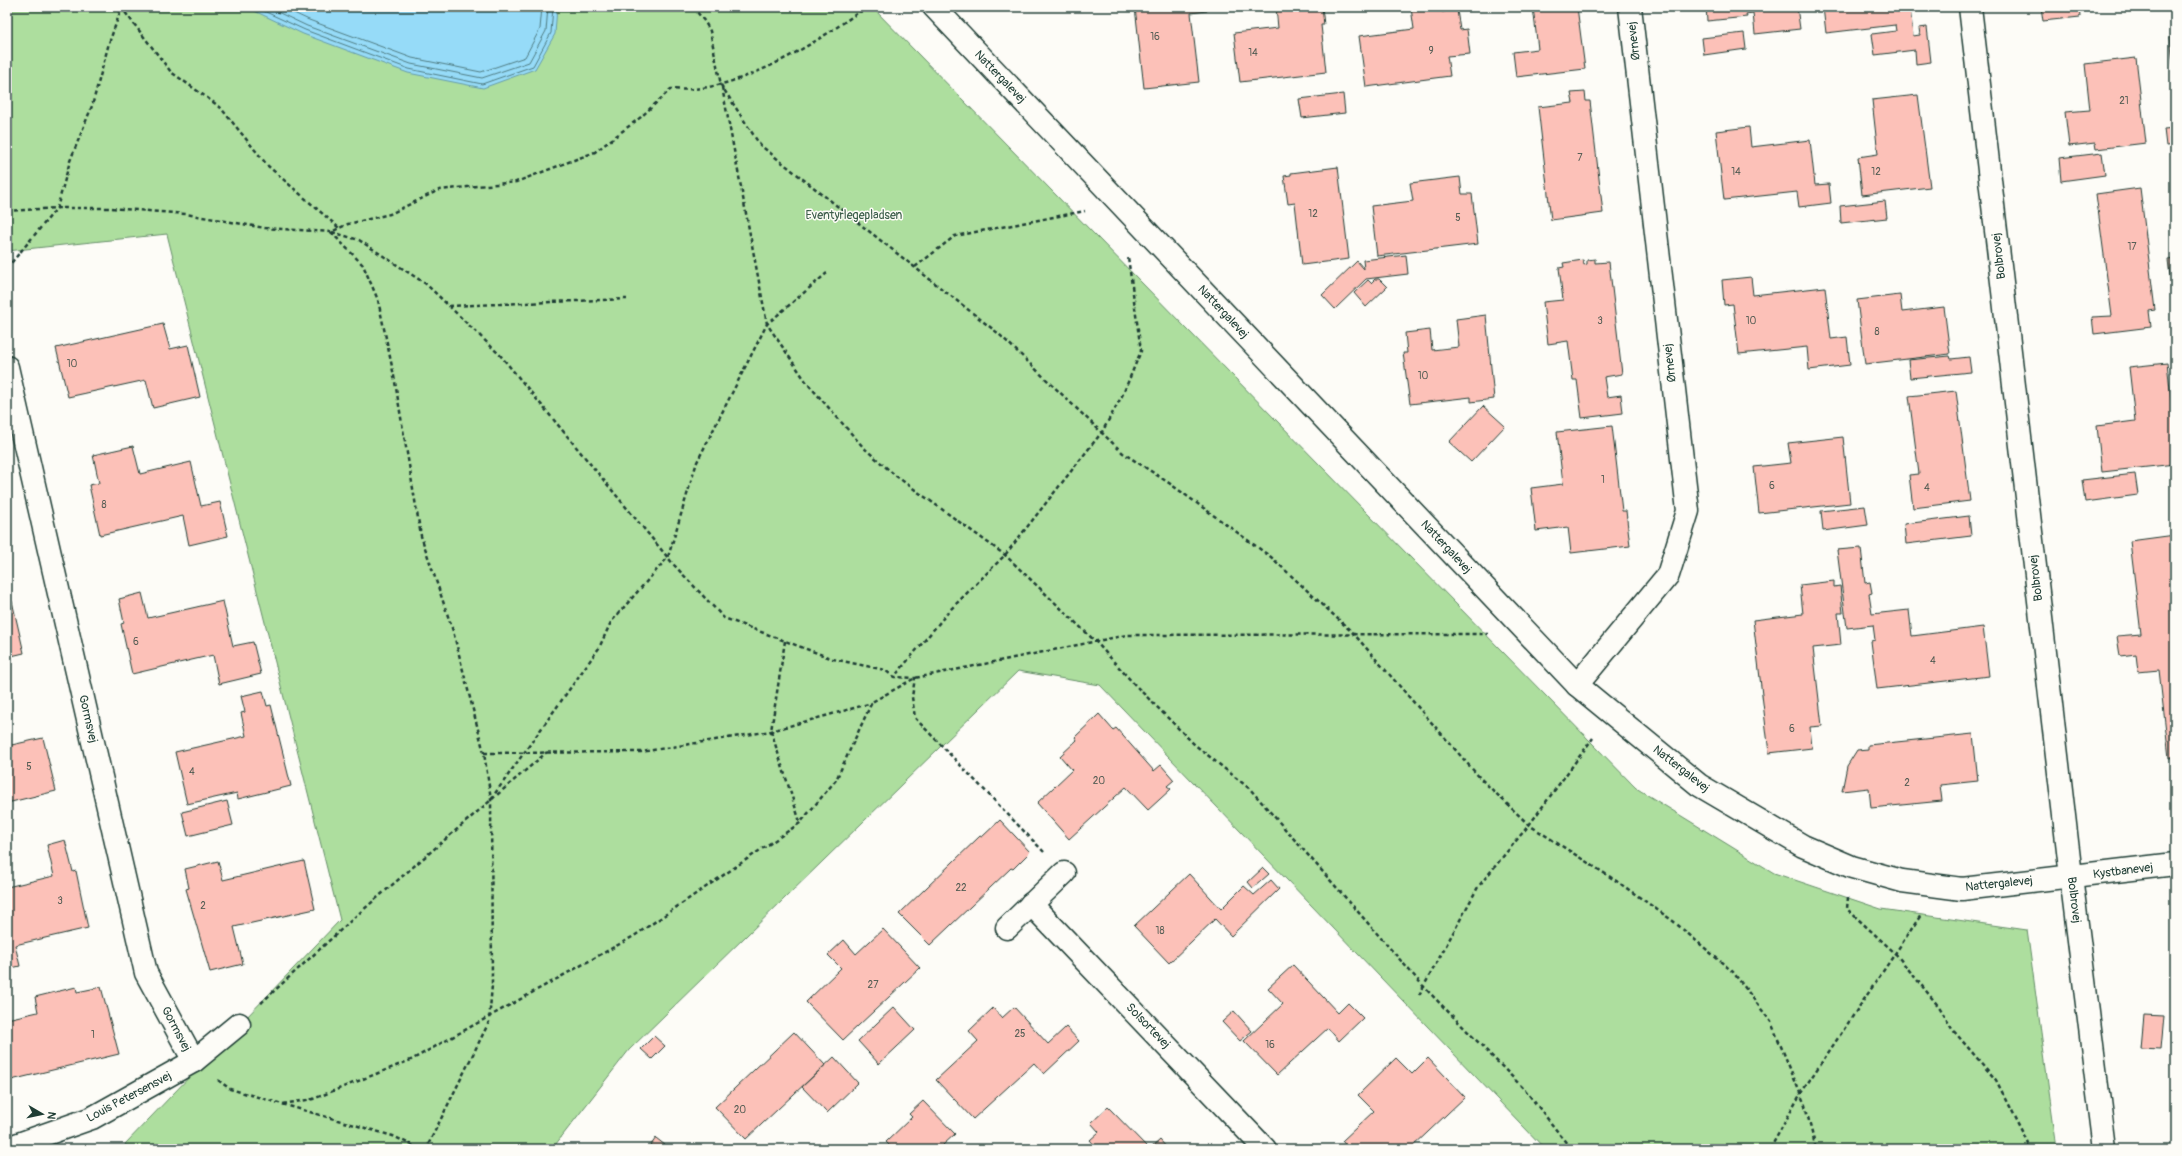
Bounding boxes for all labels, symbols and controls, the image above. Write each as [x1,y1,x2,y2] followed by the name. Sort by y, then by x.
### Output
[1624,21,1644,61] street label: Ørnevej
[1150,31,1160,43] house number: 16
[1428,45,1434,57] house number: 9
[971,47,1029,107] street label: Nattergalevej
[1248,47,1258,59] house number: 14
[2119,95,2129,107] house number: 21
[1577,152,1583,164] house number: 7
[1731,166,1741,178] house number: 14
[1871,166,1881,178] house number: 12
[806,208,903,223] park label: Eventyrlegepladsen
[1308,208,1318,220] house number: 12
[1455,212,1461,224] house number: 5
[1989,232,2009,280] street label: Bolbrovej
[2127,241,2137,253] house number: 17
[1194,282,1252,342] street label: Nattergalevej
[1597,315,1603,327] house number: 3
[1746,315,1757,327] house number: 10
[1874,326,1880,338] house number: 8
[1660,343,1680,383] street label: Ørnevej
[67,358,78,370] house number: 10
[1418,370,1429,382] house number: 10
[1601,474,1605,486] house number: 1
[1769,480,1775,492] house number: 6
[1924,482,1930,494] house number: 4
[101,499,107,511] house number: 8
[1417,517,1475,577] street label: Nattergalevej
[2026,554,2046,602] street label: Bolbrovej
[133,636,139,648] house number: 6
[1930,655,1936,667] house number: 4
[75,694,101,745] street label: Gormsvej
[1789,723,1795,735] house number: 6
[1650,742,1712,796] street label: Nattergalevej
[26,761,32,773] house number: 5
[189,766,195,778] house number: 4
[1093,775,1105,787] house number: 20
[1904,777,1910,789] house number: 2
[2092,860,2154,882] street label: Kystbanevej
[1965,873,2034,895] street label: Nattergalevej
[2064,876,2084,924] street label: Bolbrovej
[955,882,967,894] house number: 22
[57,895,63,907] house number: 3
[200,900,206,912] house number: 2
[1156,925,1164,937] house number: 18
[868,979,879,991] house number: 27
[1123,1000,1173,1052] street label: Solsortevej
[158,1004,194,1054] street label: Gormsvej
[1014,1028,1026,1040] house number: 25
[91,1029,95,1041] house number: 1
[1265,1039,1275,1051] house number: 16
[84,1068,174,1126] street label: Louis Petersensvej
[22,1094,62,1134] north arrow
[734,1104,746,1116] house number: 20
[44,1111,58,1121] text: N

